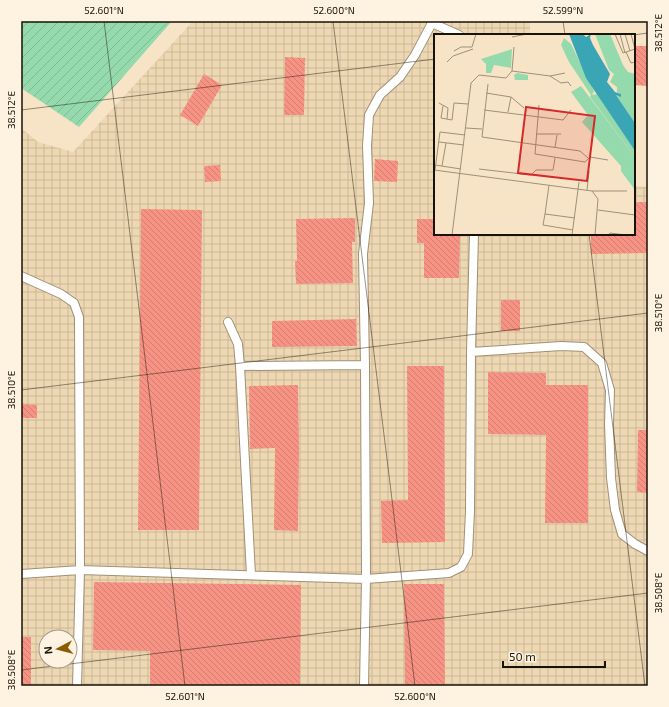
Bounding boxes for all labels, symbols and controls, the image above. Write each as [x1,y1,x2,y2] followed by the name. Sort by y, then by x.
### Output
[84,4,124,16] text: 52.601°N
[313,4,355,16] text: 52.600°N
[543,4,583,16] text: 52.599°N
[652,14,664,52] text: 38.512°E
[434,34,635,235] inset map
[5,91,17,129] text: 38.512°E
[652,293,664,332] text: 38.510°E
[5,370,17,409] text: 38.510°E
[652,572,664,613] text: 38.508°E
[38,629,78,669] north arrow
[503,643,605,669] scale bar
[41,645,55,655] text: N
[5,649,17,690] text: 38.508°E
[509,649,536,663] text: 50 m
[165,690,205,702] text: 52.601°N
[394,690,436,702] text: 52.600°N

